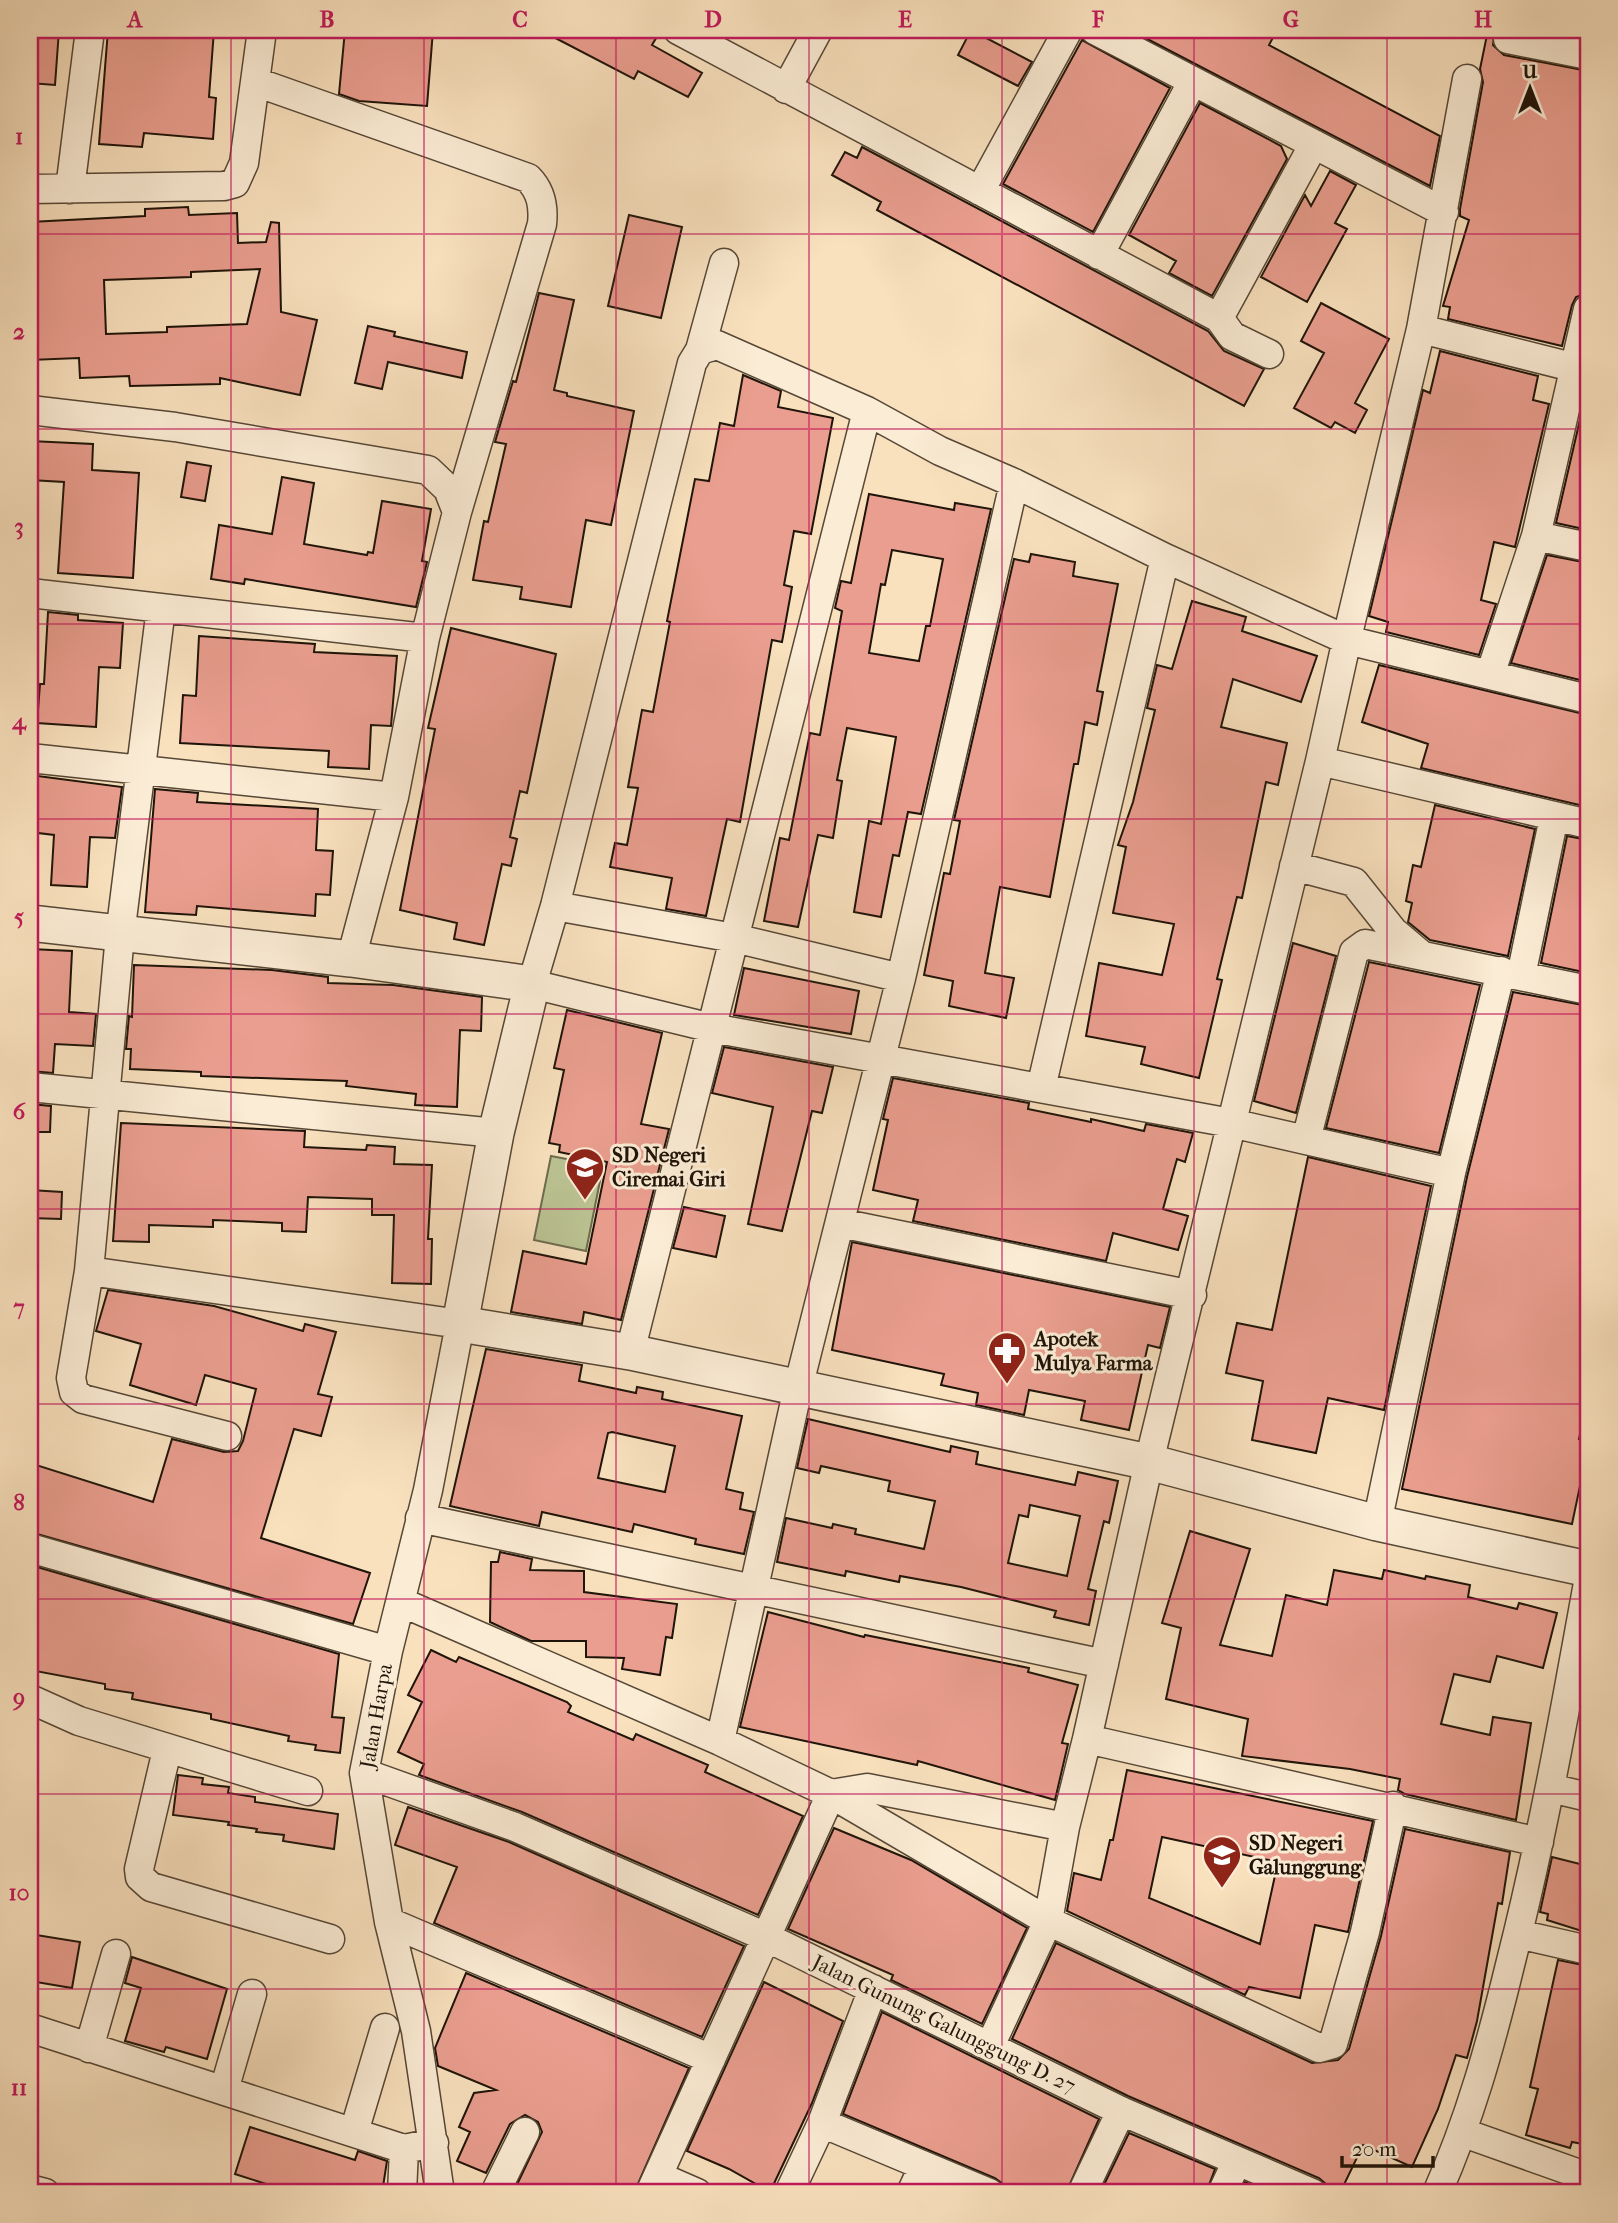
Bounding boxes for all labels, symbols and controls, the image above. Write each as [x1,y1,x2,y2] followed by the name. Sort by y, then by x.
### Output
[126,6,144,33] text: A
[320,6,335,33] text: B
[512,6,528,33] text: C
[704,6,722,33] text: D
[898,6,912,33] text: E
[1091,6,1105,33] text: F
[1283,6,1299,33] text: G
[1474,6,1492,33] text: H
[1496,52,1566,122] north arrow
[1522,61,1538,83] text: U
[15,123,23,150] text: 1
[13,318,25,345] text: 2
[14,513,24,540] text: 3
[11,708,27,735] text: 4
[14,903,24,930] text: 5
[13,1098,26,1125] text: 6
[612,1143,726,1191] place label: SD Negeri Ciremai Giri
[564,1146,606,1201] school or university icon: SD Negeri Ciremai Giri
[12,1294,25,1321] text: 7
[1032,1327,1154,1375] place label: Apotek Mulya Farma
[986,1330,1028,1385] pharmacy icon: Apotek Mulya Farma
[13,1489,25,1516] text: 8
[355,1661,397,1772] street label: Jalan Harpa
[12,1684,25,1711] text: 9
[1249,1831,1362,1879] place label: SD Negeri Galunggung
[1201,1834,1243,1889] school or university icon: SD Negeri Galunggung
[9,1879,29,1906] text: 10
[807,1949,1079,2098] street label: Jalan Gunung Galunggung D. 27
[11,2074,27,2101] text: 11
[1342,2125,1432,2169] scale bar
[1352,2137,1397,2161] text: 20 m

